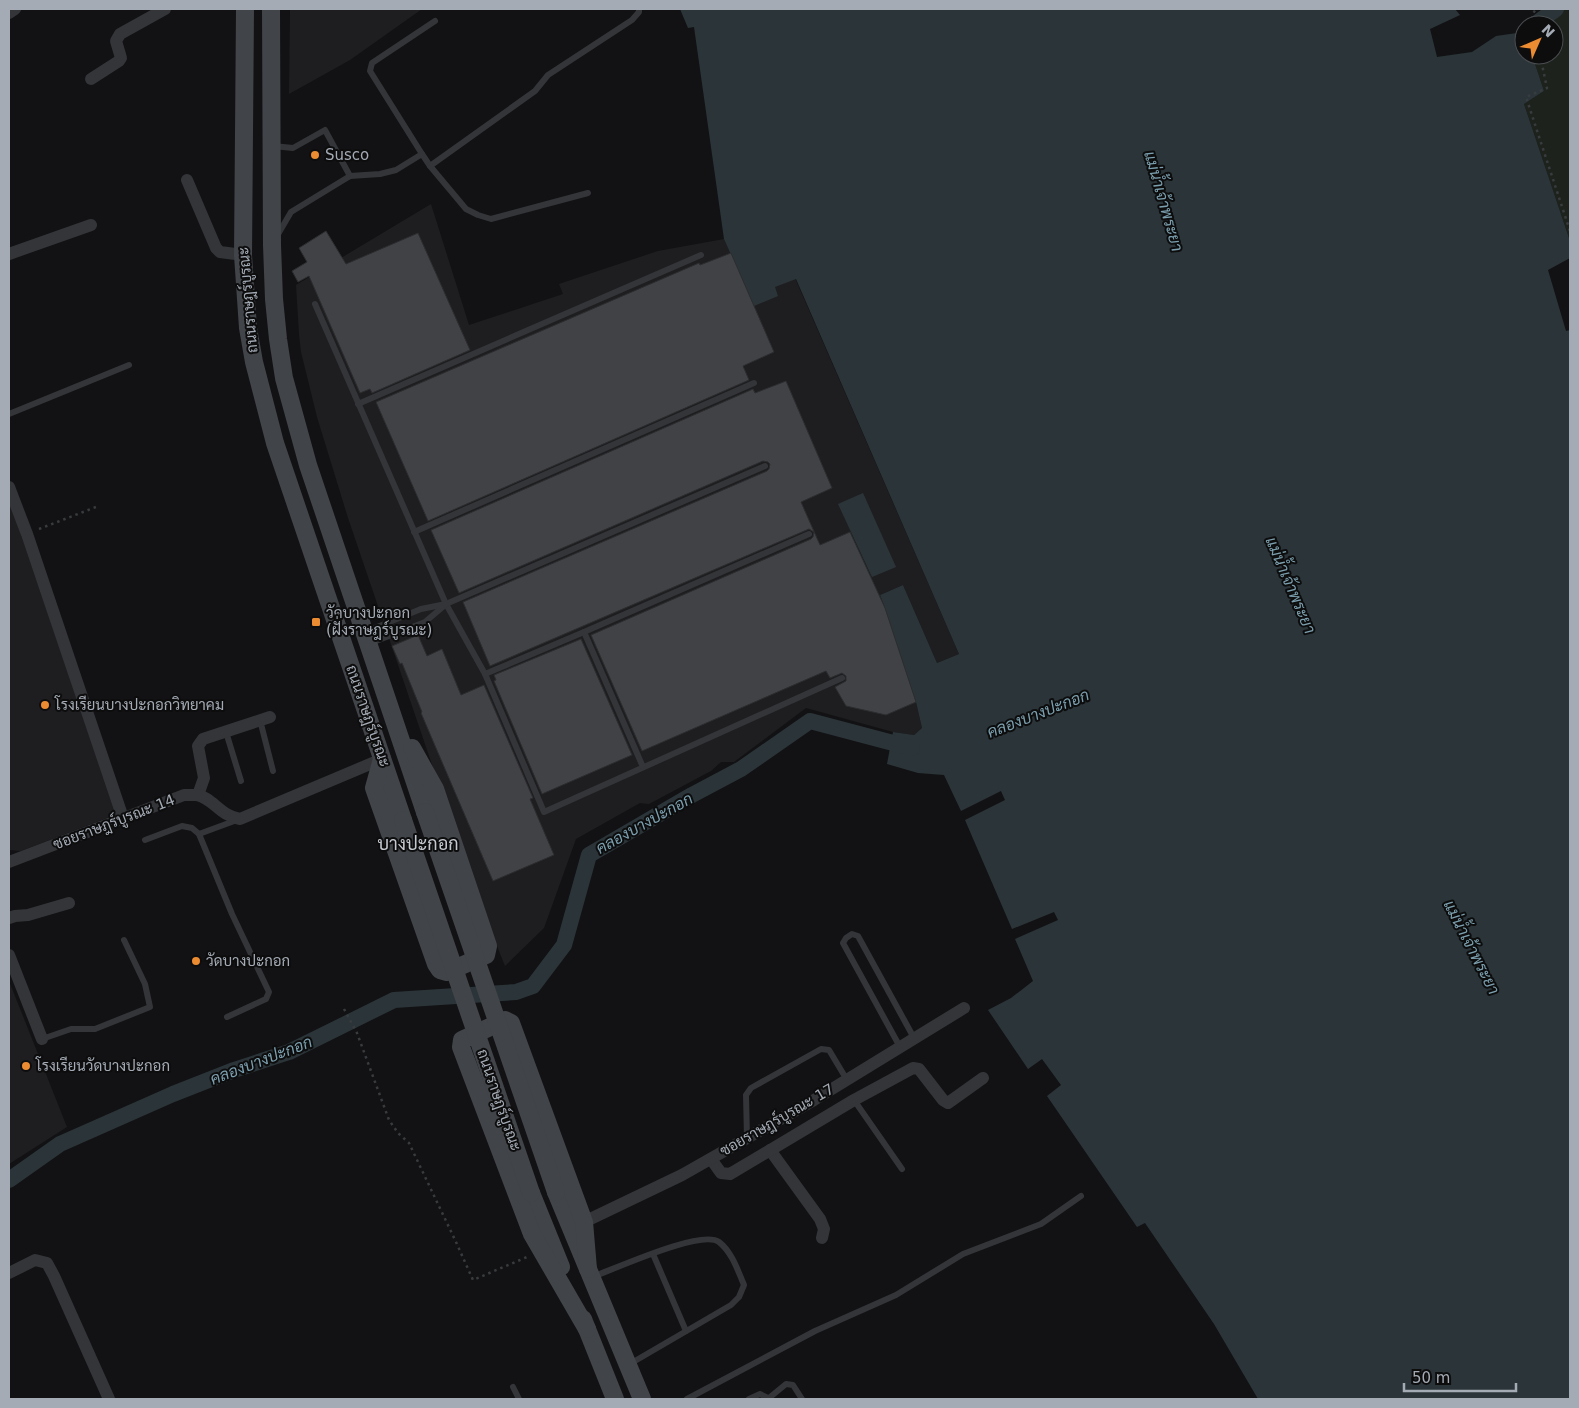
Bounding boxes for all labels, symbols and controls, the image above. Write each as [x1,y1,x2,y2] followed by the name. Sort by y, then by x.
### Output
[1514,15,1564,65] north arrow
[1538,21,1558,41] text: N
[325,146,369,164] place label: Susco
[1140,147,1192,254] water label: แม่น้ำเจ้าพระยา
[309,149,321,161] marker: Susco
[233,246,263,354] street label: ถนนราษฎร์บูรณะ
[1262,532,1324,637] water label: แม่น้ำเจ้าพระยา
[326,604,432,640] place label: วัดบางปะกอก (ฝั่งราษฎร์บูรณะ)
[310,616,322,628] marker: วัดบางปะกอก (ฝั่งราษฎร์บูรณะ)
[341,662,395,770] street label: ถนนราษฎร์บูรณะ
[984,685,1092,742] water label: คลองบางปะกอก
[54,695,224,714] place label: โรงเรียนบางปะกอกวิทยาคม
[39,699,51,711] marker: โรงเรียนบางปะกอกวิทยาคม
[593,789,696,858] water label: คลองบางปะกอก
[50,790,178,854] street label: ซอยราษฎร์บูรณะ 14
[377,833,459,854] district label: บางปะกอก
[1440,895,1508,998] water label: แม่น้ำเจ้าพระยา
[206,952,290,970] place label: วัดบางปะกอก
[190,955,202,967] marker: วัดบางปะกอก
[207,1032,315,1089] water label: คลองบางปะกอก
[472,1046,526,1154] street label: ถนนราษฎร์บูรณะ
[35,1056,170,1075] place label: โรงเรียนวัดบางปะกอก
[20,1060,32,1072] marker: โรงเรียนวัดบางปะกอก
[716,1079,838,1161] street label: ซอยราษฎร์บูรณะ 17
[1404,1360,1516,1392] scale bar
[1412,1369,1450,1387] text: 50 m

